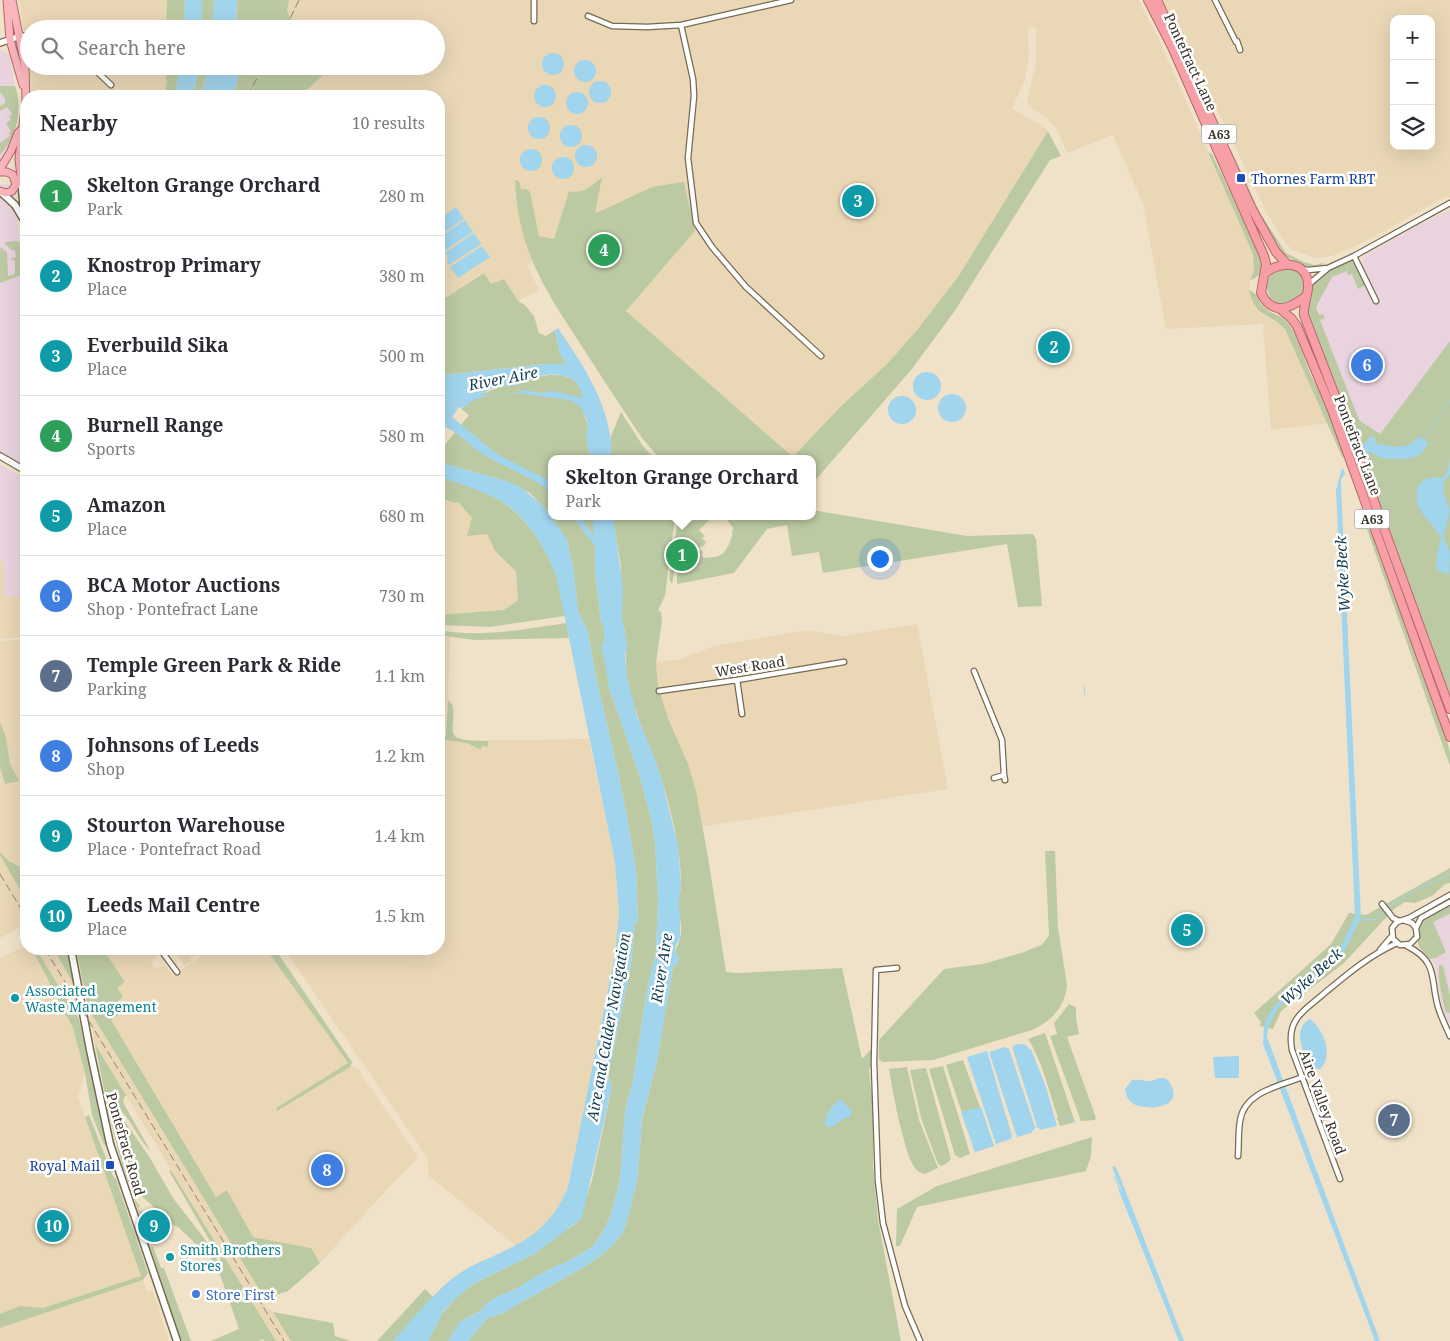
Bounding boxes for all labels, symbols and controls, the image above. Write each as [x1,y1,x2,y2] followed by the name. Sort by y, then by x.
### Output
[1160,10,1222,114] street label: Pontefract Lane
[1390,15,1435,150] map controls
[1390,15,1435,60] button: +
[20,20,445,75] search box
[38,34,66,62] icon: search
[78,35,186,61] text: Search here
[1390,60,1435,105] button: −
[1390,105,1435,150] button: layers
[40,109,118,137] text: Nearby
[352,112,425,134] text: 10 results
[1202,125,1236,144] road number: A63
[1251,169,1376,188] place label: Thornes Farm RBT
[87,172,320,198] text: Skelton Grange Orchard
[1235,172,1247,184] marker: Thornes Farm RBT
[842,182,874,220] pin: 3
[51,185,61,207] text: 1
[379,185,425,207] text: 280 m
[87,198,123,220] text: Park
[588,231,620,269] pin: 4
[87,252,261,278] text: Knostrop Primary
[51,265,61,287] text: 2
[379,265,425,287] text: 380 m
[87,278,127,300] text: Place
[1038,328,1070,366] pin: 2
[87,332,229,358] text: Everbuild Sika
[51,345,61,367] text: 3
[379,345,425,367] text: 500 m
[1351,346,1383,384] pin: 6
[87,358,127,380] text: Place
[466,361,540,395] water label: River Aire
[1330,392,1386,498] street label: Pontefract Lane
[87,412,223,438] text: Burnell Range
[51,425,61,447] text: 4
[379,425,425,447] text: 580 m
[87,438,135,460] text: Sports
[548,455,816,520] popup
[565,464,799,490] text: Skelton Grange Orchard
[565,490,601,512] text: Park
[87,492,166,518] text: Amazon
[51,505,61,527] text: 5
[379,505,425,527] text: 680 m
[1354,509,1390,528] road number: A63
[87,518,127,540] text: Place
[1330,535,1354,613] water label: Wyke Beck
[666,536,698,574] pin: 1
[867,546,893,572] your location
[87,572,280,598] text: BCA Motor Auctions
[51,585,61,607] text: 6
[379,585,425,607] text: 730 m
[87,598,258,620] text: Shop · Pontefract Lane
[714,651,786,681] street label: West Road
[87,652,341,678] text: Temple Green Park & Ride
[51,665,61,687] text: 7
[374,665,425,687] text: 1.1 km
[87,678,147,700] text: Parking
[87,732,259,758] text: Johnsons of Leeds
[51,745,61,767] text: 8
[374,745,425,767] text: 1.2 km
[87,758,125,780] text: Shop
[87,812,285,838] text: Stourton Warehouse
[51,825,61,847] text: 9
[374,825,425,847] text: 1.4 km
[87,838,261,860] text: Place · Pontefract Road
[87,892,260,918] text: Leeds Mail Centre
[47,905,65,927] text: 10
[374,905,425,927] text: 1.5 km
[1171,911,1203,949] pin: 5
[87,918,127,940] text: Place
[581,931,634,1124] water label: Aire and Calder Navigation
[645,931,676,1005] water label: River Aire
[1276,943,1346,1009] water label: Wyke Beck
[25,981,157,1016] place label: Associated Waste Management
[9,992,21,1004] marker: Associated Waste Management
[1295,1047,1351,1157] street label: Aire Valley Road
[102,1090,150,1198] street label: Pontefract Road
[1378,1101,1410,1139] pin: 7
[311,1151,343,1189] pin: 8
[29,1156,101,1175] place label: Royal Mail
[104,1159,116,1171] marker: Royal Mail
[37,1207,69,1245] pin: 10
[138,1207,170,1245] pin: 9
[180,1240,281,1275] place label: Smith Brothers Stores
[164,1251,176,1263] marker: Smith Brothers Stores
[206,1285,275,1304] place label: Store First
[190,1288,202,1300] marker: Store First

